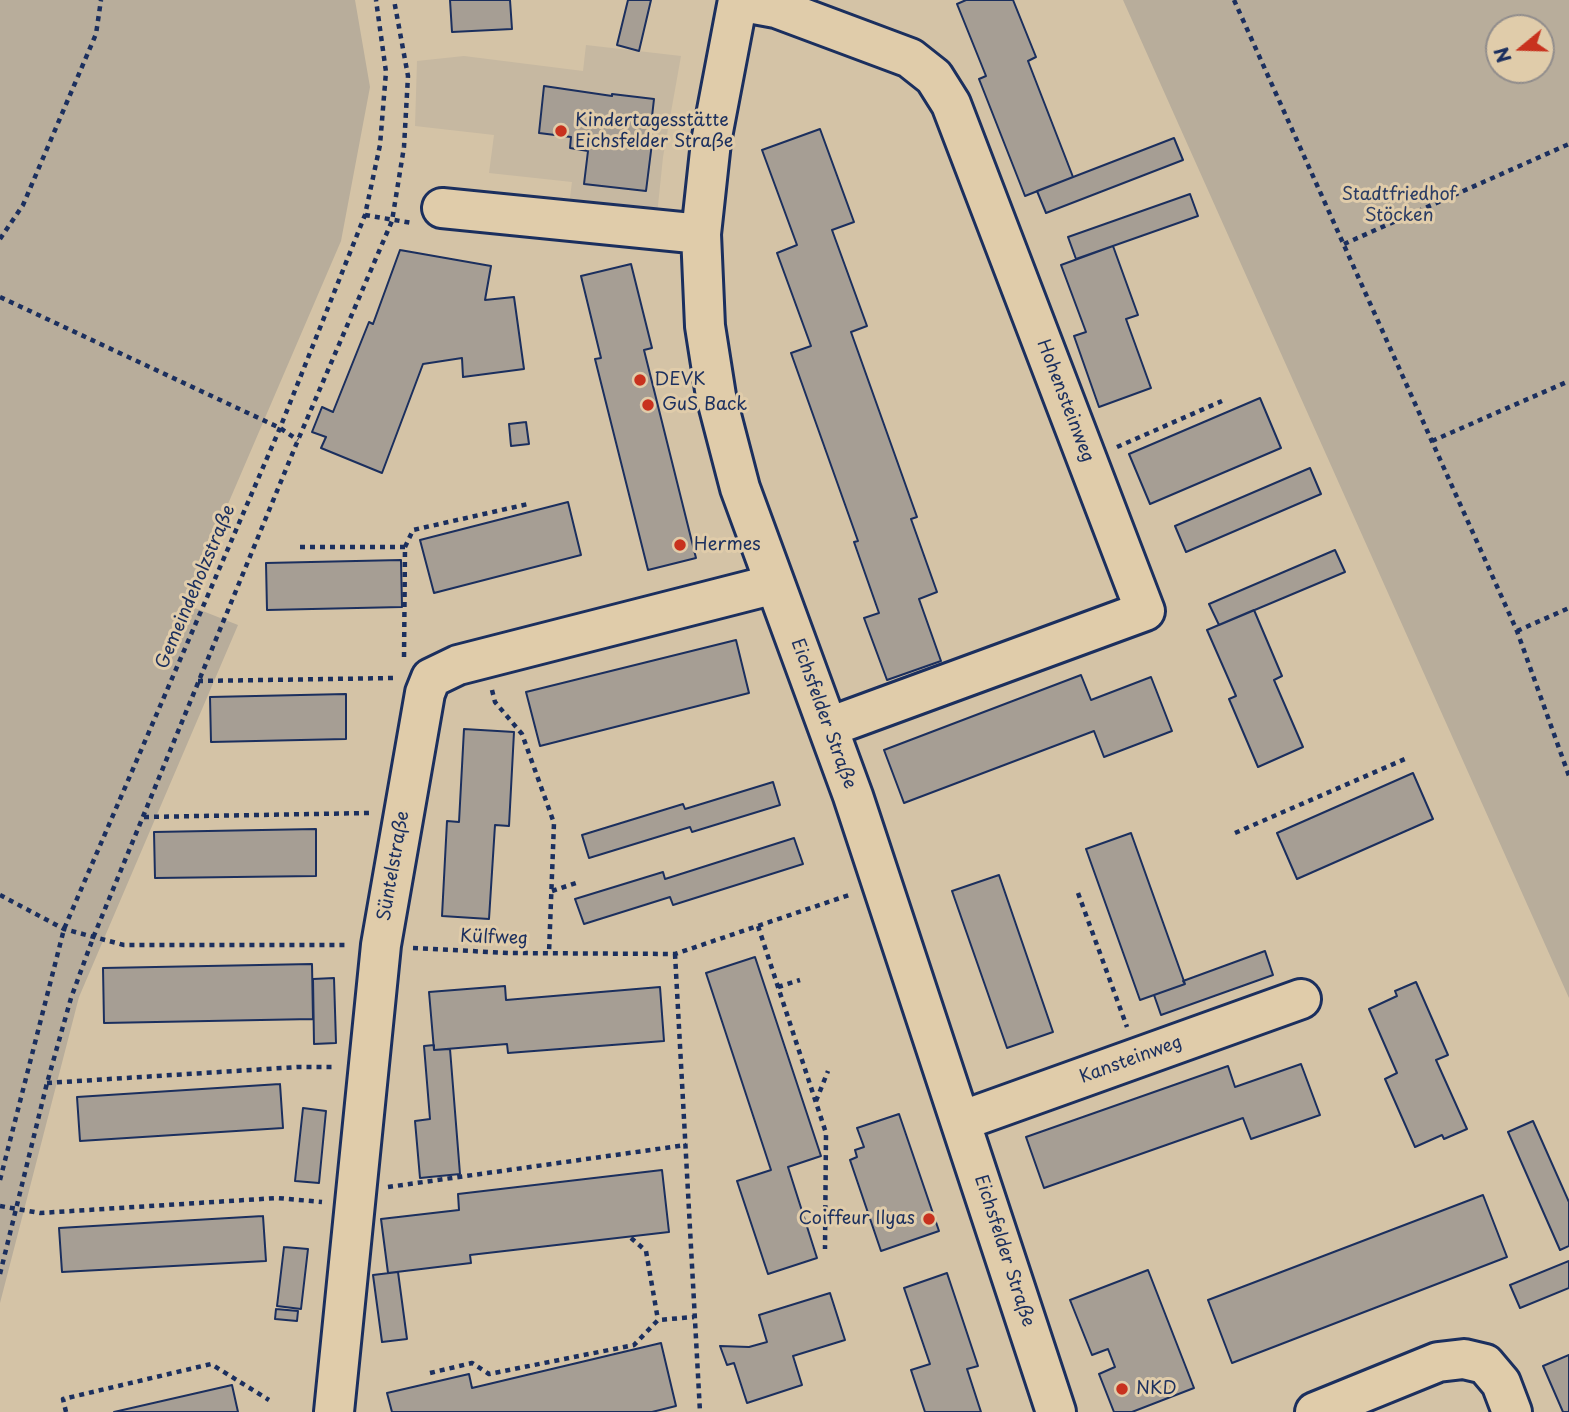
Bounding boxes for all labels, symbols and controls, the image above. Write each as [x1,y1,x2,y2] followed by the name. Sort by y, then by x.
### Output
[1485,14,1555,84] north arrow
[1486,44,1518,67] text: N
[575,110,733,152] place label: Kindertagesstätte Eichsfelder Straße
[553,123,569,139] marker: Kindertagesstätte Eichsfelder Straße
[1342,184,1456,227] park label: Stadtfriedhof Stöcken
[1032,337,1098,465] street label: Hohensteinweg
[654,369,705,391] place label: DEVK
[632,372,648,388] marker: DEVK
[662,394,747,416] place label: GuS Back
[640,397,656,413] marker: GuS Back
[152,502,240,672] street label: Gemeindeholzstraße
[694,534,761,556] place label: Hermes
[672,537,688,553] marker: Hermes
[786,636,860,792] street label: Eichsfelder Straße
[374,809,414,923] street label: Süntelstraße
[459,926,529,950] street label: Külfweg
[1077,1031,1185,1089] street label: Kansteinweg
[969,1172,1039,1330] street label: Eichsfelder Straße
[799,1208,915,1230] place label: Coiffeur Ilyas
[921,1211,937,1227] marker: Coiffeur Ilyas
[1136,1378,1177,1400] place label: NKD
[1114,1381,1130,1397] marker: NKD

